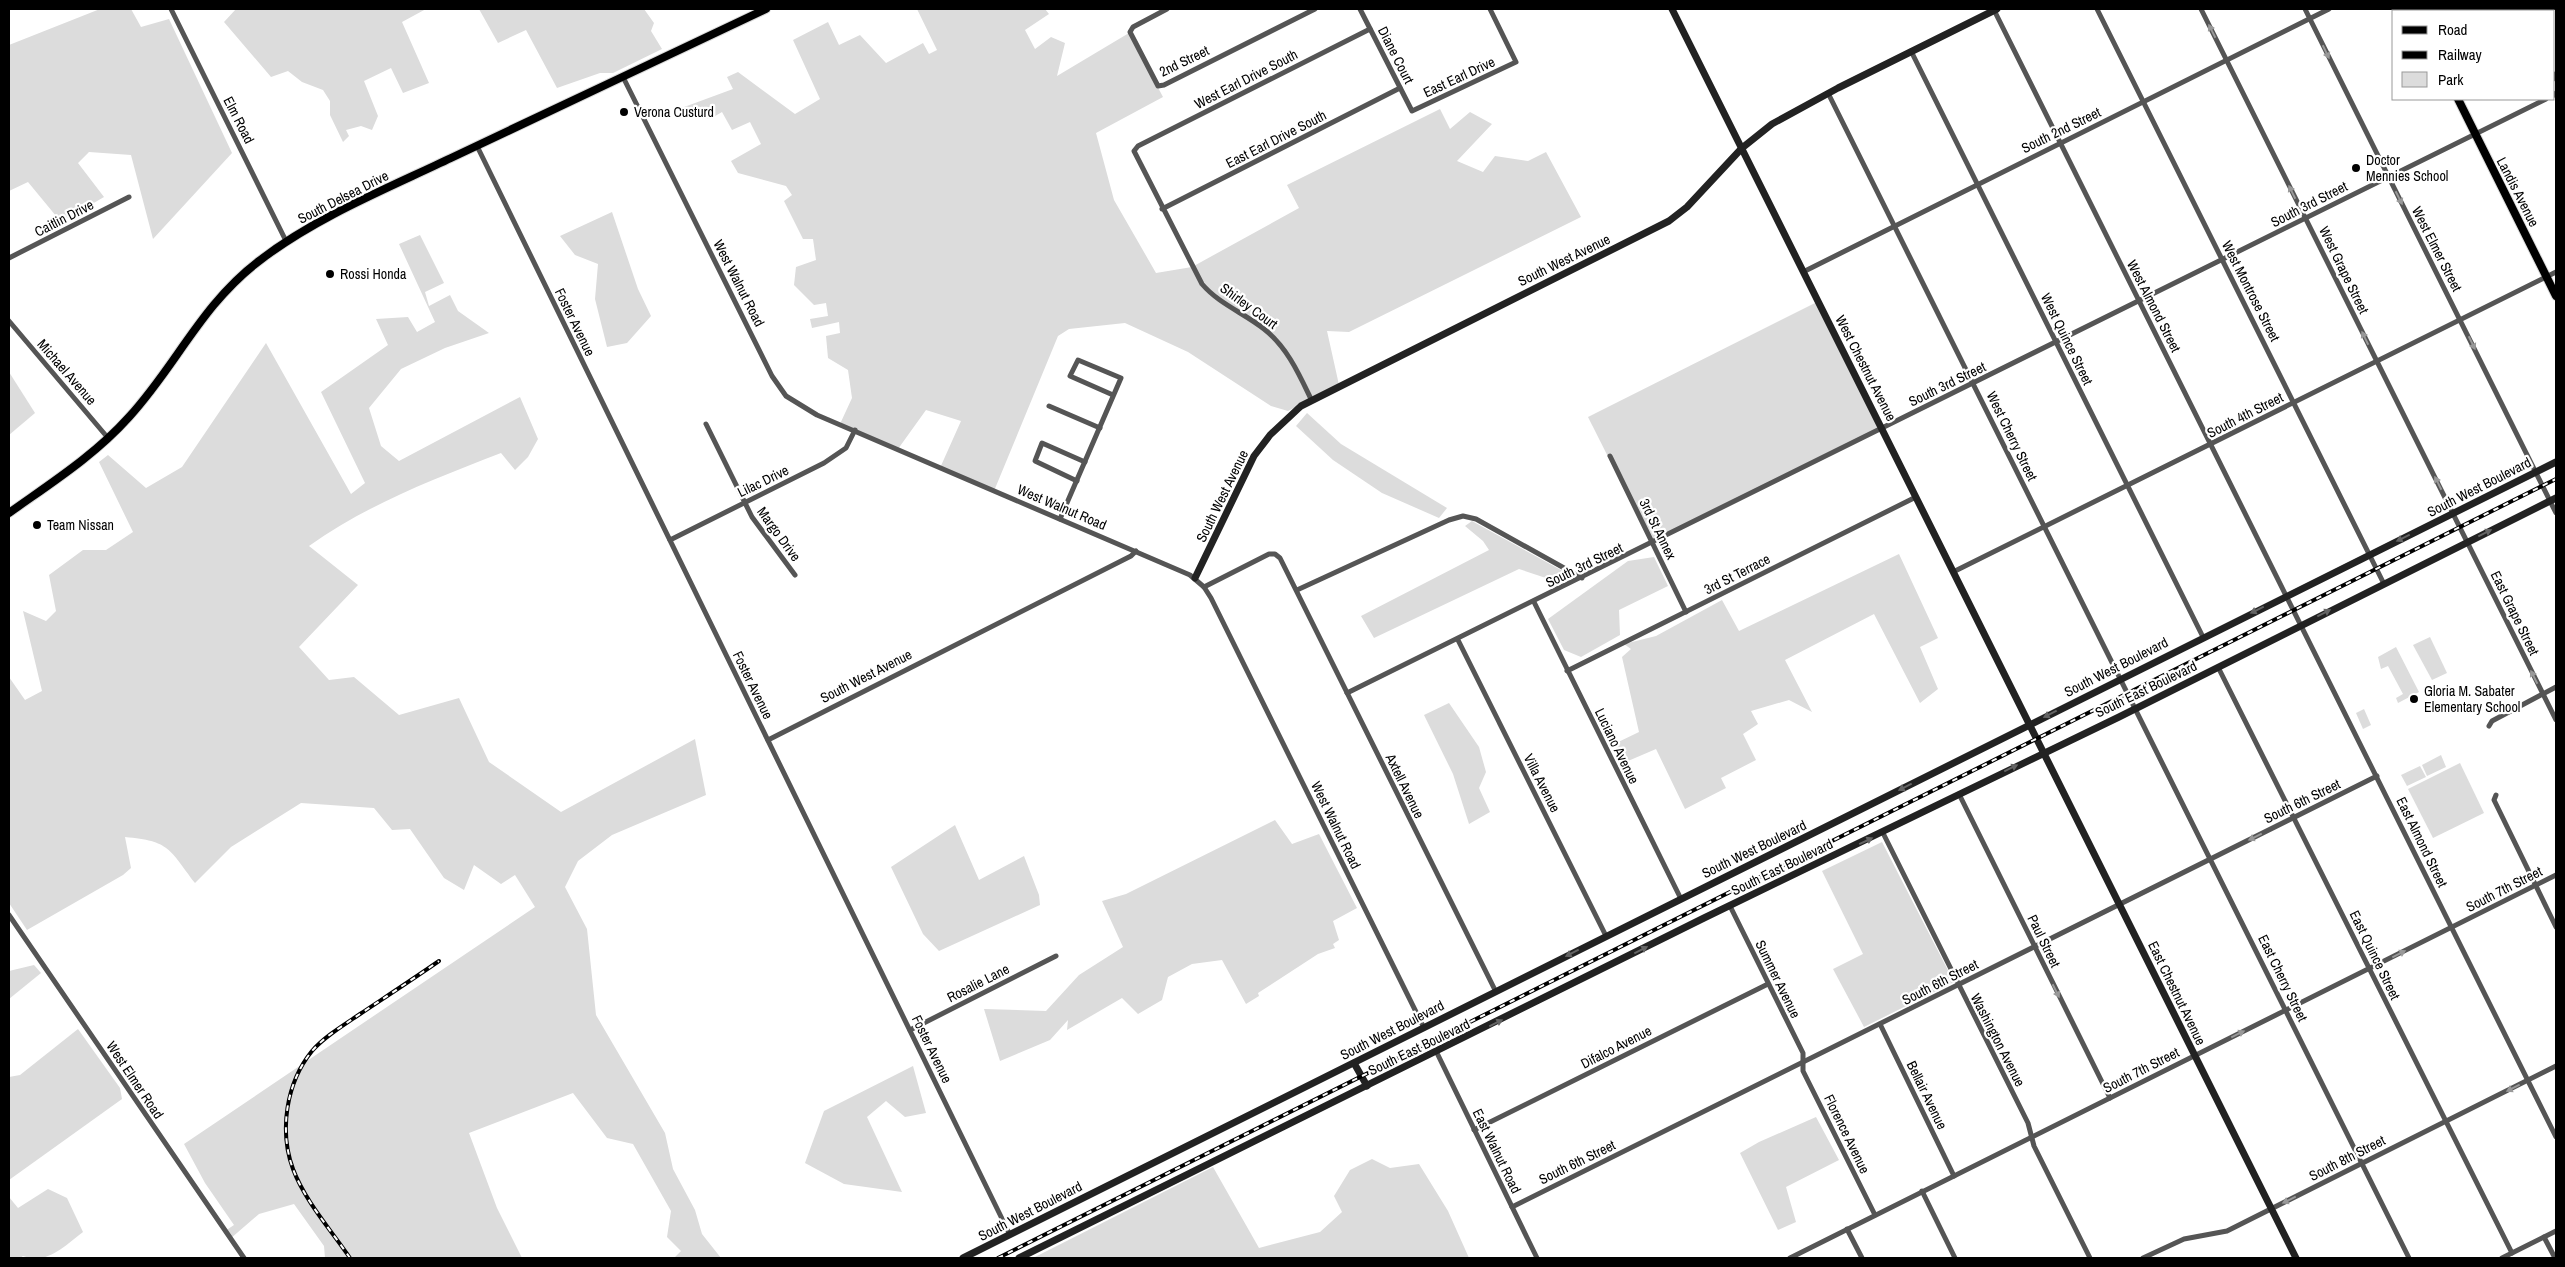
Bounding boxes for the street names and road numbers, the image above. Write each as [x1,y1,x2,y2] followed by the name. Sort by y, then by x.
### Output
[1374,23,1418,87] street label: Diane Court
[1156,41,1212,81] street label: 2nd Street
[1191,45,1301,113] street label: West Earl Drive South
[1420,53,1498,101] street label: East Earl Drive
[220,93,258,147] street label: Elm Road
[2018,103,2104,157] street label: South 2nd Street
[1223,106,1329,172] street label: East Earl Drive South
[2493,154,2543,230] street label: Landis Avenue
[295,166,391,228] street label: South Delsea Drive
[2268,177,2350,231] street label: South 3rd Street
[31,195,97,241] street label: Caitlin Drive
[2408,204,2466,294] street label: West Elmer Street
[2315,223,2373,317] street label: West Grape Street
[1515,230,1613,290] street label: South West Avenue
[709,237,769,329] street label: West Walnut Road
[2218,238,2284,344] street label: West Montrose Street
[2123,257,2185,355] street label: West Almond Street
[1217,279,1281,333] street label: Shirley Court
[551,285,599,359] street label: Foster Avenue
[2037,290,2097,388] street label: West Quince Street
[1832,312,1900,424] street label: West Chestnut Avenue
[33,335,101,409] street label: Michael Avenue
[1905,358,1989,410] street label: South 3rd Street
[1983,388,2041,484] street label: West Cherry Street
[2204,388,2286,442] street label: South 4th Street
[1192,447,1252,545] street label: South West Avenue
[2424,453,2534,521] street label: South West Boulevard
[734,461,792,501] street label: Lilac Drive
[1015,480,1109,534] street label: West Walnut Road
[1635,496,1681,563] street label: 3rd St Annex
[753,503,805,565] street label: Margo Drive
[1542,539,1626,591] street label: South 3rd Street
[1701,550,1773,598] street label: 3rd St Terrace
[2487,568,2543,658] street label: East Grape Street
[2061,633,2171,701] street label: South West Boulevard
[817,645,915,707] street label: South West Avenue
[729,648,777,722] street label: Foster Avenue
[2092,657,2200,721] street label: South East Boulevard
[1591,705,1643,787] street label: Luciano Avenue
[1381,750,1428,821] street label: Axtell Avenue
[1520,751,1564,815] street label: Villa Avenue
[2261,775,2343,827] street label: South 6th Street
[1307,778,1365,872] street label: West Walnut Road
[2392,794,2452,890] street label: East Almond Street
[1699,816,1809,882] street label: South West Boulevard
[1728,835,1836,899] street label: South East Boulevard
[2463,862,2545,916] street label: South 7th Street
[2346,907,2404,1003] street label: East Quince Street
[2023,912,2065,970] street label: Paul Street
[2254,932,2312,1024] street label: East Cherry Street
[1751,937,1805,1021] street label: Summer Avenue
[2144,938,2210,1048] street label: East Chestnut Avenue
[1899,955,1981,1009] street label: South 6th Street
[944,960,1012,1006] street label: Rosalie Lane
[1967,990,2029,1090] street label: Washington Avenue
[1337,996,1447,1064] street label: South West Boulevard
[908,1012,956,1086] street label: Foster Avenue
[1365,1015,1473,1079] street label: South East Boulevard
[1578,1021,1654,1073] street label: Difalco Avenue
[102,1038,168,1122] street label: West Elmer Road
[2100,1043,2182,1097] street label: South 7th Street
[1903,1058,1951,1132] street label: Bellair Avenue
[1820,1091,1874,1177] street label: Florence Avenue
[1469,1106,1525,1196] street label: East Walnut Road
[2306,1131,2388,1185] street label: South 8th Street
[1536,1136,1618,1188] street label: South 6th Street
[975,1177,1085,1245] street label: South West Boulevard

